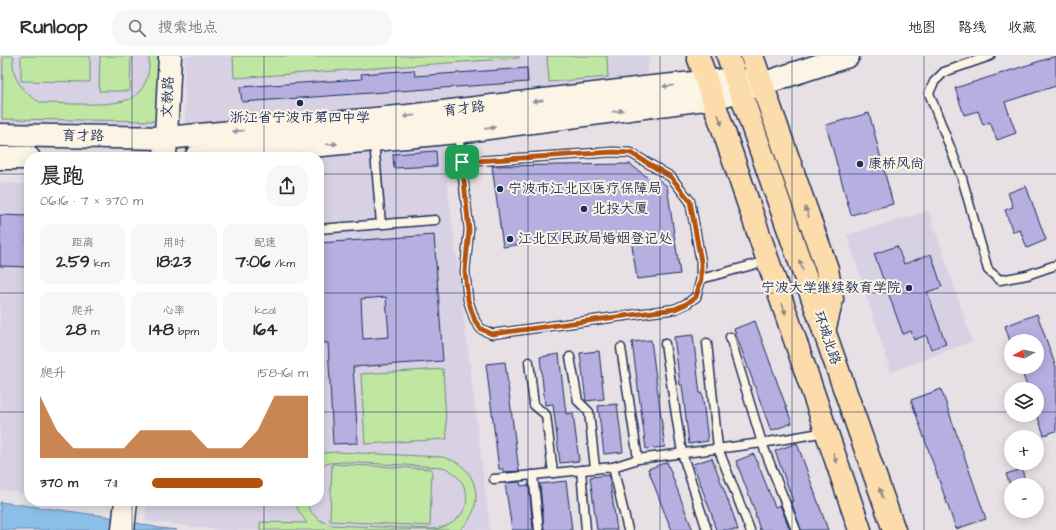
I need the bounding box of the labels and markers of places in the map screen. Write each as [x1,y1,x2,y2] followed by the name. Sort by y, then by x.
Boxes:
[295,98,305,108] marker: 浙江省宁波市第四中学
[230,108,370,128] place label: 浙江省宁波市第四中学
[445,145,479,179] pin
[868,154,924,174] place label: 康桥风尚
[855,159,865,169] marker: 康桥风尚
[508,179,662,199] place label: 宁波市江北区医疗保障局
[495,184,505,194] marker: 宁波市江北区医疗保障局
[592,199,648,219] place label: 北投大厦
[579,204,589,214] marker: 北投大厦
[518,229,672,249] place label: 江北区民政局婚姻登记处
[505,234,515,244] marker: 江北区民政局婚姻登记处
[761,278,901,298] place label: 宁波大学继续教育学院
[904,283,914,293] marker: 宁波大学继续教育学院

